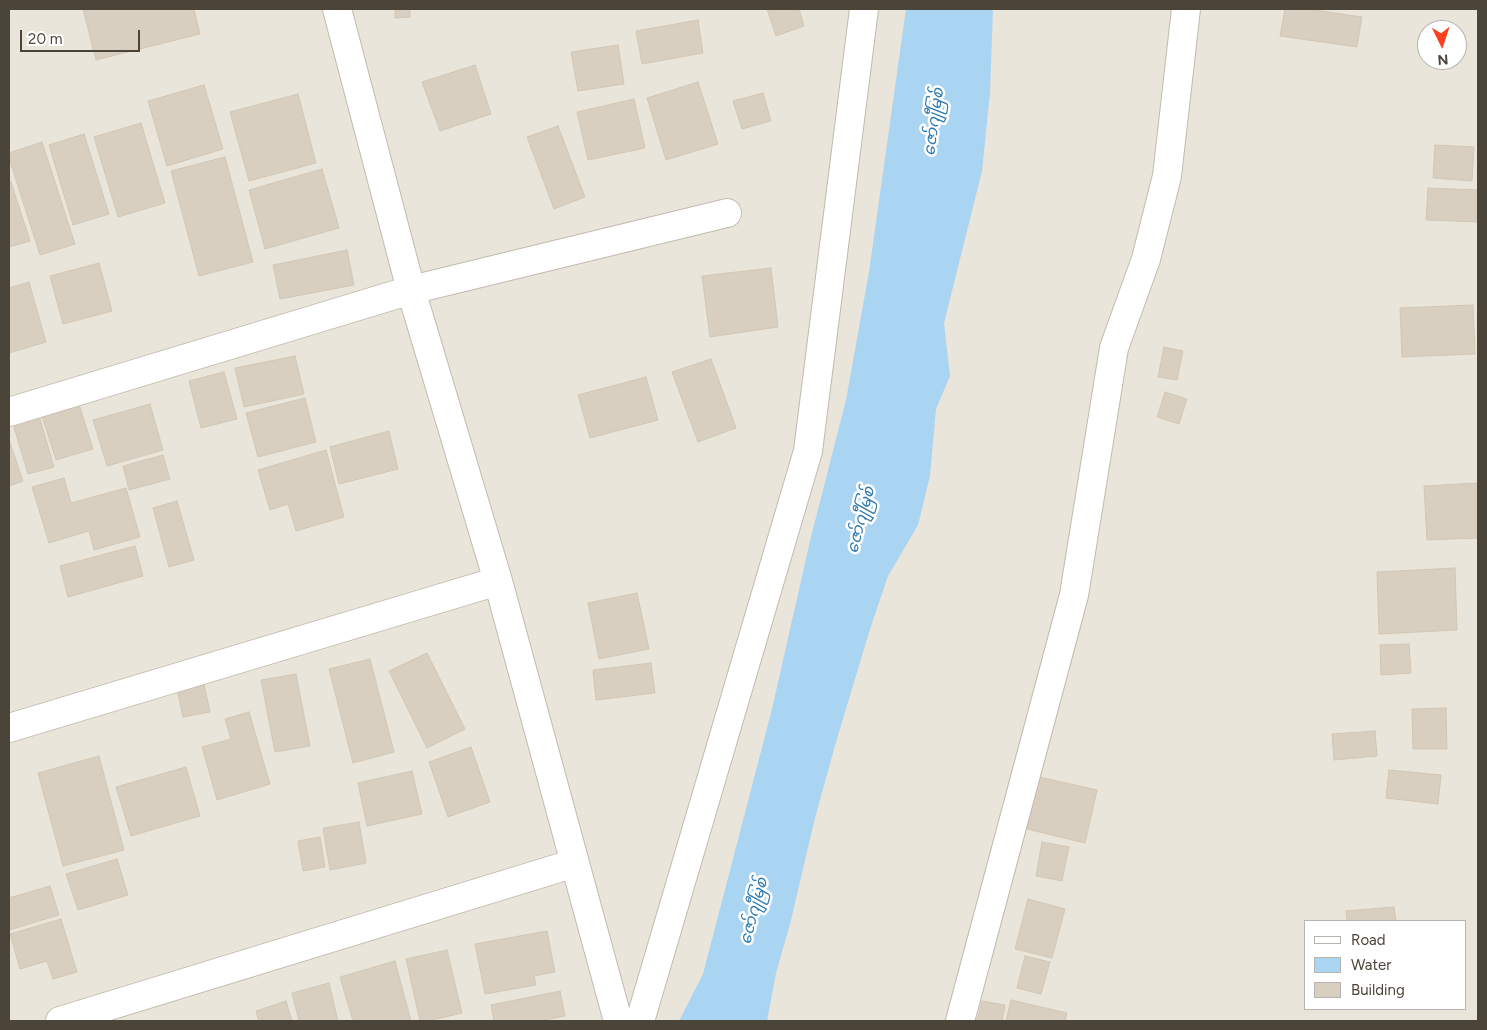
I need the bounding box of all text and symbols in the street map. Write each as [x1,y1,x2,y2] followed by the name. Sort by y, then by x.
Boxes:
[22,20,142,52] scale bar
[1417,20,1467,70] north arrow
[28,30,62,48] text: 20 m
[1437,51,1449,68] text: N
[920,87,948,157] water label: ဇော်ဂျီမြစ်
[843,485,879,555] water label: ဇော်ဂျီမြစ်
[736,876,772,946] water label: ဇော်ဂျီမြစ်
[1304,920,1467,1010] legend
[1351,931,1386,949] text: Road
[1351,956,1391,974] text: Water
[1351,981,1405,999] text: Building

